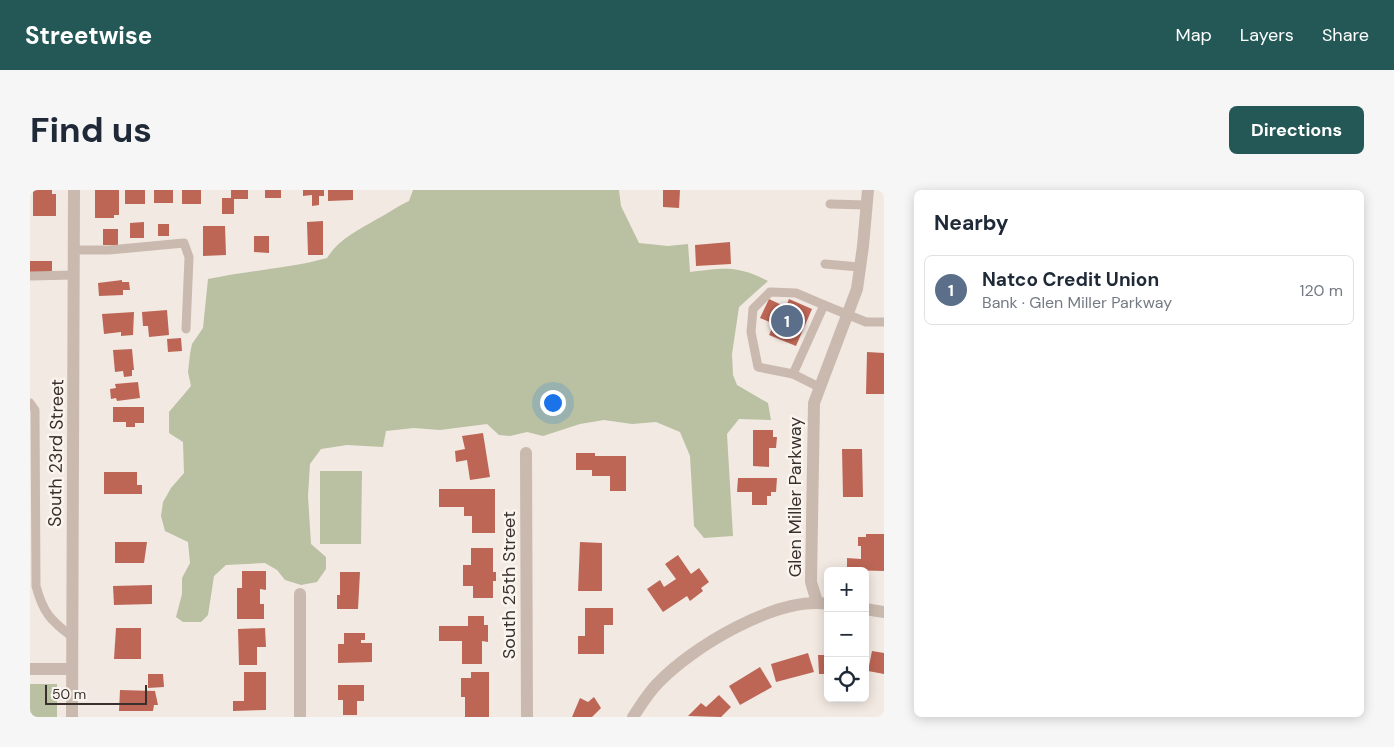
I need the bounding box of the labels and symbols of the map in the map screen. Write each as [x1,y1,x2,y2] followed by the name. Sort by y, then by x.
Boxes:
[771,302,803,340] pin: 1
[43,379,69,527] street label: South 23rd Street
[540,390,566,416] your location
[783,417,807,577] street label: Glen Miller Parkway
[497,511,521,659] street label: South 25th Street
[45,682,148,705] scale bar

